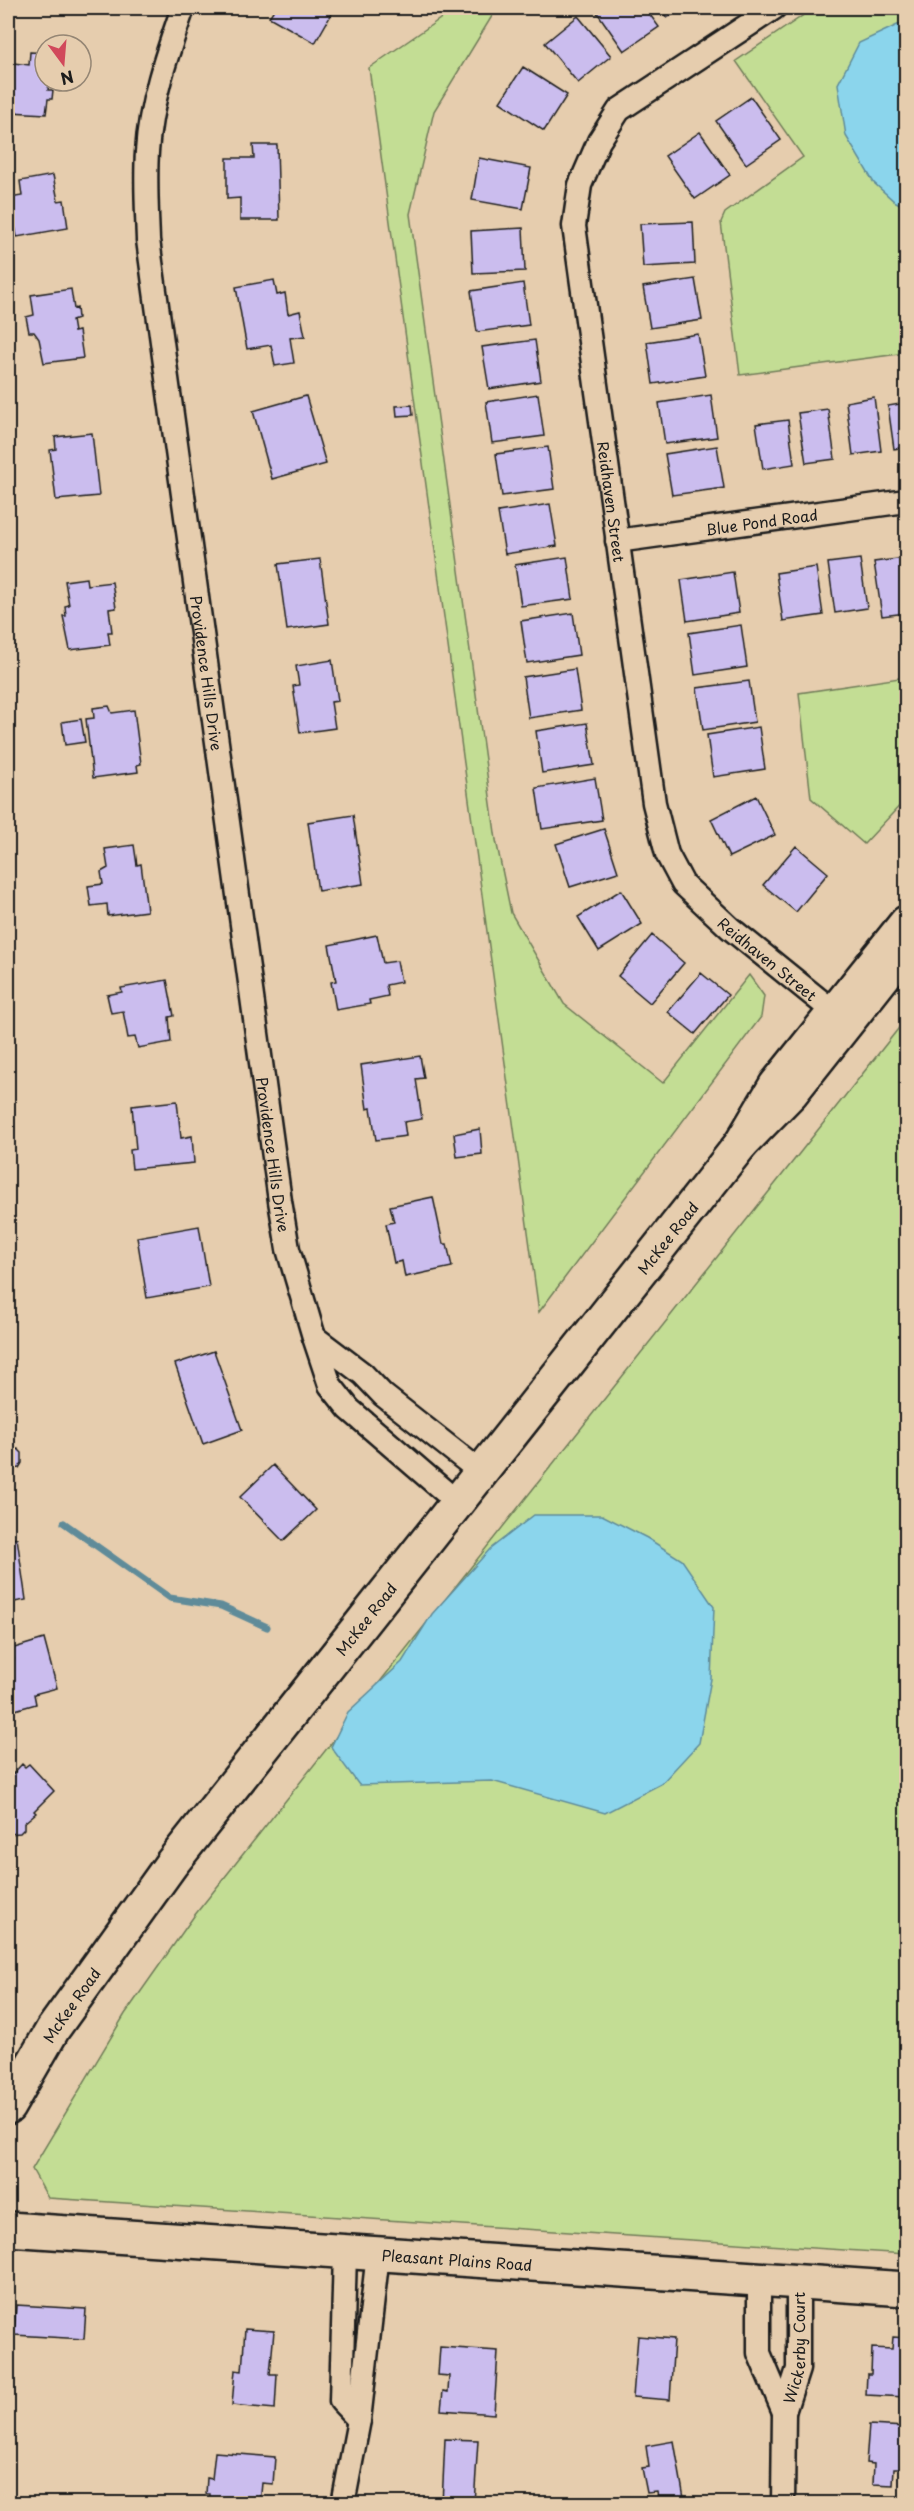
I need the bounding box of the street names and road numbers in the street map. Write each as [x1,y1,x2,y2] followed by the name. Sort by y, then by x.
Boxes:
[592,440,632,563] street label: Reidhaven Street
[704,502,819,540] street label: Blue Pond Road
[185,594,230,752] street label: Providence Hills Drive
[713,911,822,1006] street label: Reidhaven Street
[252,1075,296,1234] street label: Providence Hills Drive
[631,1196,703,1279] street label: McKee Road
[329,1577,402,1660] street label: McKee Road
[36,1962,105,2047] street label: McKee Road
[381,2242,533,2276] street label: Pleasant Plains Road
[776,2292,810,2406] street label: Wickerby Court

